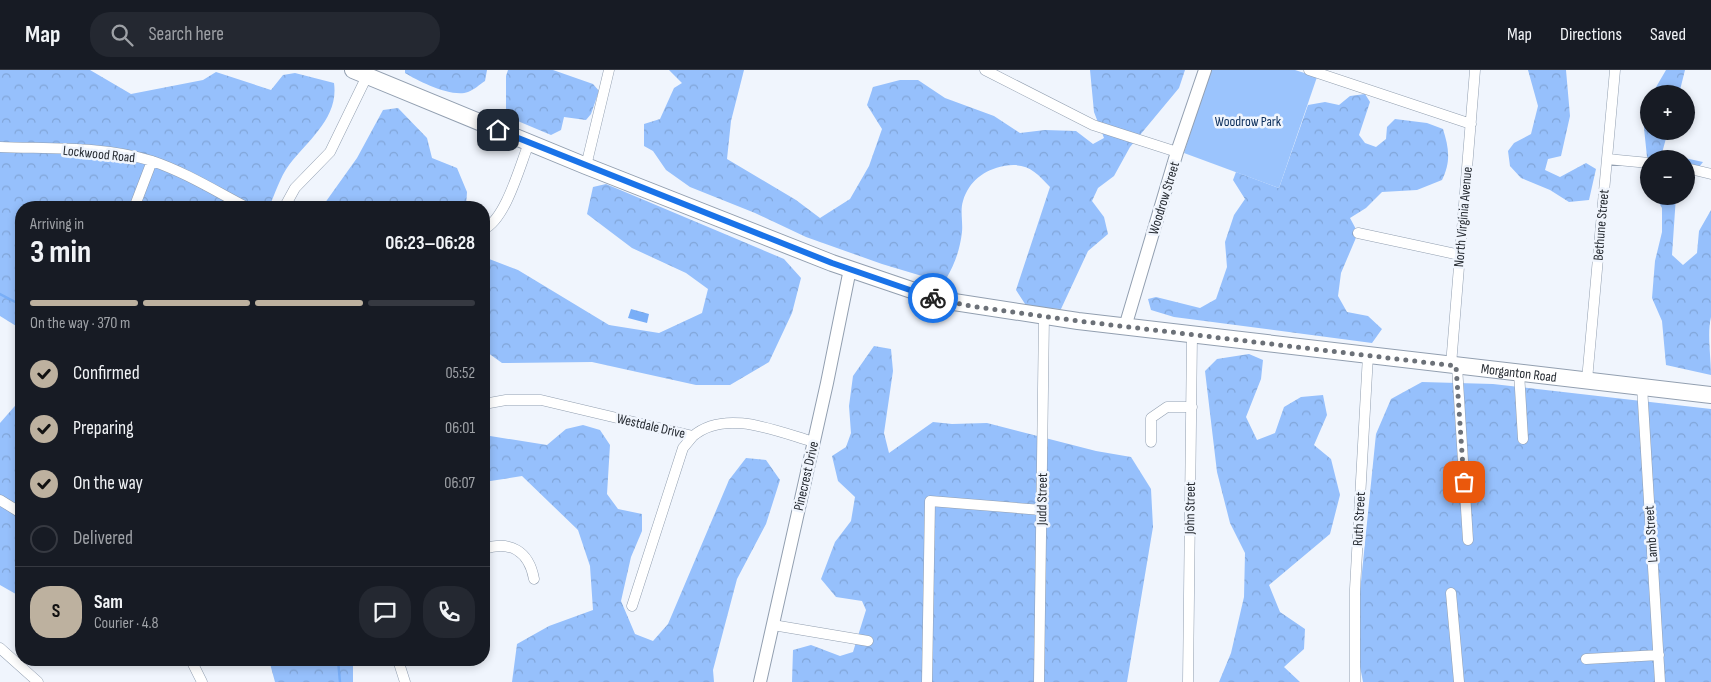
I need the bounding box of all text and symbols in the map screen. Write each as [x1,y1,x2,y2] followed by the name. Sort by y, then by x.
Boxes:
[90,12,440,57] search box
[25,20,60,49] text: Map
[108,21,136,49] icon: search
[148,23,224,46] text: Search here
[1507,24,1532,45] text: Map
[1560,24,1622,45] text: Directions
[1650,24,1686,45] text: Saved
[1640,85,1695,205] map controls
[1640,85,1695,140] button: +
[477,109,519,151] pin
[1215,113,1282,130] park label: Woodrow Park
[484,116,512,144] icon: home
[62,142,136,166] street label: Lockwood Road
[1640,150,1695,205] button: −
[1145,159,1183,237] street label: Woodrow Street
[1450,166,1476,268] street label: North Virginia Avenue
[1589,189,1613,261] street label: Bethune Street
[30,215,84,234] text: Arriving in
[385,232,475,255] text: 06:23–06:28
[30,233,91,272] text: 3 min
[908,273,958,323] courier
[919,284,947,312] icon: bike
[30,314,130,333] text: On the way · 370 m
[30,360,58,388] icon: check
[1480,360,1558,385] street label: Morganton Road
[73,362,140,385] text: Confirmed
[445,364,475,383] text: 05:52
[615,410,687,442] street label: Westdale Drive
[30,415,58,443] icon: check
[73,417,134,440] text: Preparing
[445,419,475,438] text: 06:01
[790,439,822,513] street label: Pinecrest Drive
[1443,461,1485,503] pin
[1450,468,1478,496] icon: bag
[30,470,58,498] icon: check
[73,472,143,495] text: On the way
[1033,473,1051,526] street label: Judd Street
[444,474,475,493] text: 06:07
[1181,482,1199,535] street label: John Street
[1349,491,1369,547] street label: Ruth Street
[1641,505,1661,563] street label: Lamb Street
[73,527,133,550] text: Delivered
[359,586,411,638] button: chat
[423,586,475,638] button: phone
[94,591,123,614] text: Sam
[52,600,60,623] text: S
[94,614,158,633] text: Courier · 4.8

